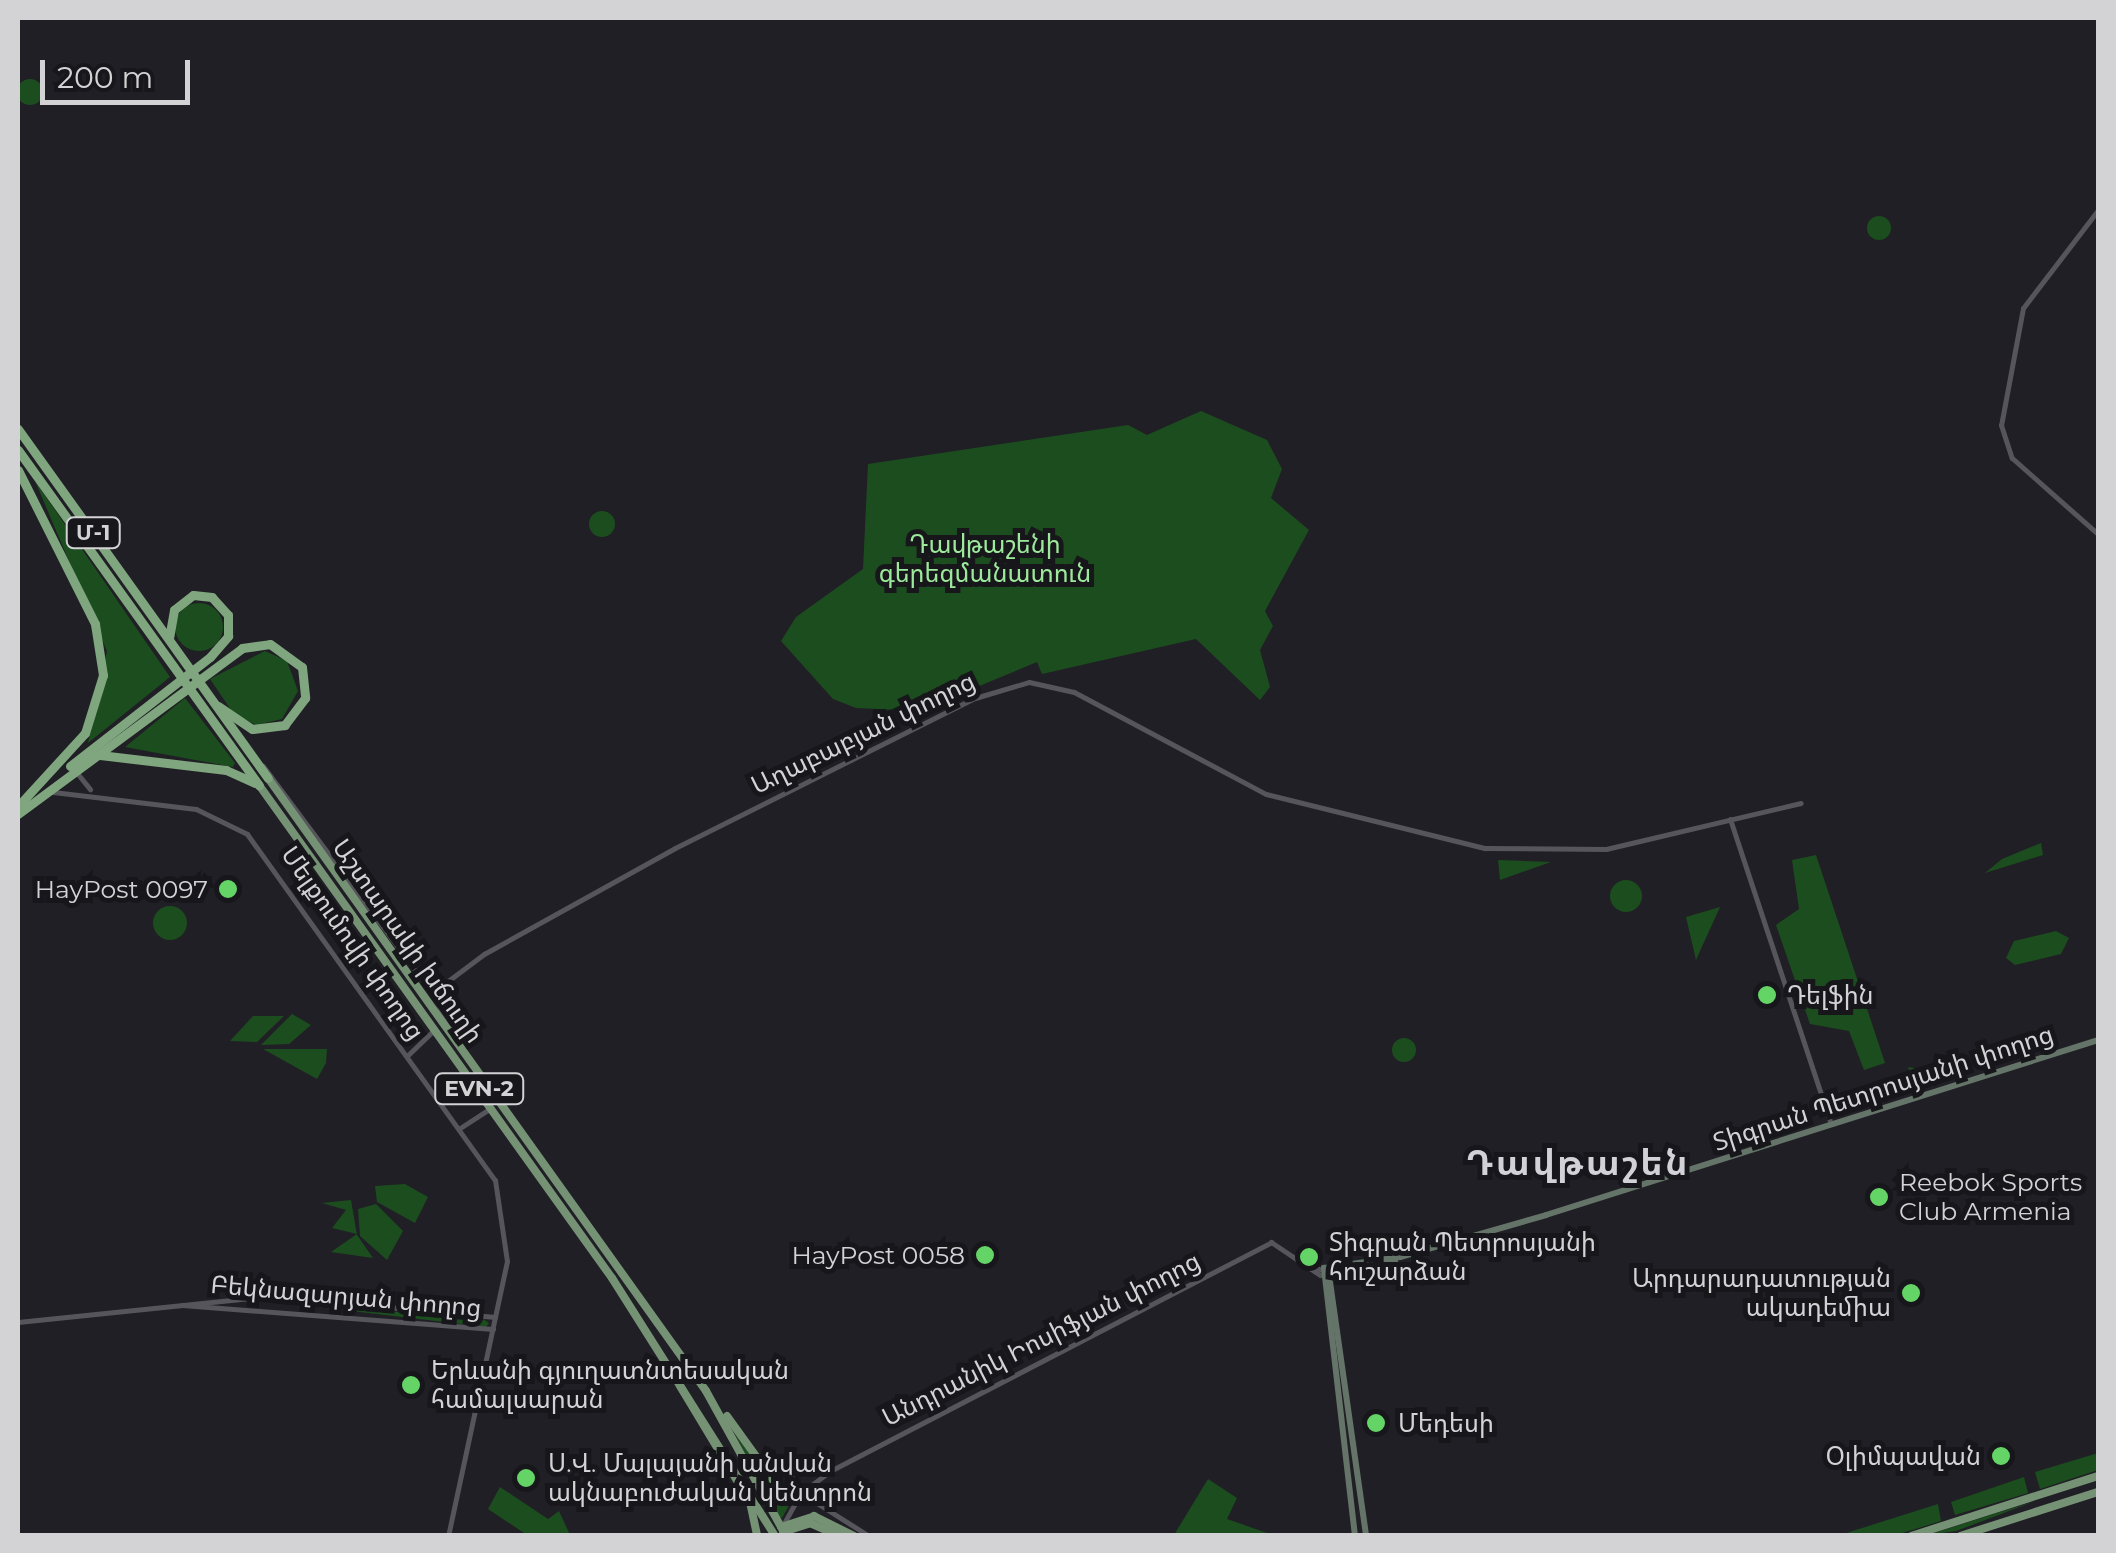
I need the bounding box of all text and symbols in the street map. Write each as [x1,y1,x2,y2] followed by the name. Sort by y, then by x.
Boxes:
[45,40,195,102] scale bar
[57,59,153,96] text: 200 m
[66,516,120,550] road number: Մ-1
[879,530,1091,589] park label: Դավթաշենի գերեզմանատուն
[746,666,980,800] street label: Աղաբաբյան փողոց
[326,833,490,1049] street label: Աշտարակի խճուղի
[275,840,431,1046] street label: Մելքումովի փողոց
[35,874,208,904] place label: HayPost 0097
[217,878,239,900] marker: HayPost 0097
[1787,980,1874,1010] place label: Դելֆին
[1756,984,1778,1006] marker: Դելֆին
[1709,1019,2057,1157] street label: Տիգրան Պետրոսյանի փողոց
[434,1072,524,1106] road number: EVN-2
[1466,1142,1690,1184] district label: Դավթաշեն
[1899,1168,2082,1227] place label: Reebok Sports Club Armenia
[1868,1186,1890,1208] marker: Reebok Sports Club Armenia
[1329,1228,1596,1287] place label: Տիգրան Պետրոսյանի հուշարձան
[791,1240,965,1270] place label: HayPost 0058
[974,1244,996,1266] marker: HayPost 0058
[877,1246,1205,1432] street label: Անդրանիկ Իոսիֆյան փողոց
[1298,1246,1320,1268] marker: Տիգրան Պետրոսյանի հուշարձան
[1632,1264,1891,1323] place label: Արդարադատության ակադեմիա
[209,1269,483,1323] street label: Բեկնազարյան փողոց
[1900,1282,1922,1304] marker: Արդարադատության ակադեմիա
[431,1356,789,1415] place label: Երևանի գյուղատնտեսական համալսարան
[400,1374,422,1396] marker: Երևանի գյուղատնտեսական համալսարան
[1398,1408,1494,1438] place label: Մեդեսի
[1363,1410,1389,1436] marker: Մեդեսի
[1825,1441,1981,1471] place label: Օլիմպավան
[1990,1445,2012,1467] marker: Օլիմպավան
[548,1449,872,1508] place label: Ս.Վ. Մալայանի անվան ակնաբուժական կենտրոն
[513,1465,539,1491] marker: Ս.Վ. Մալայանի անվան ակնաբուժական կենտրոն

